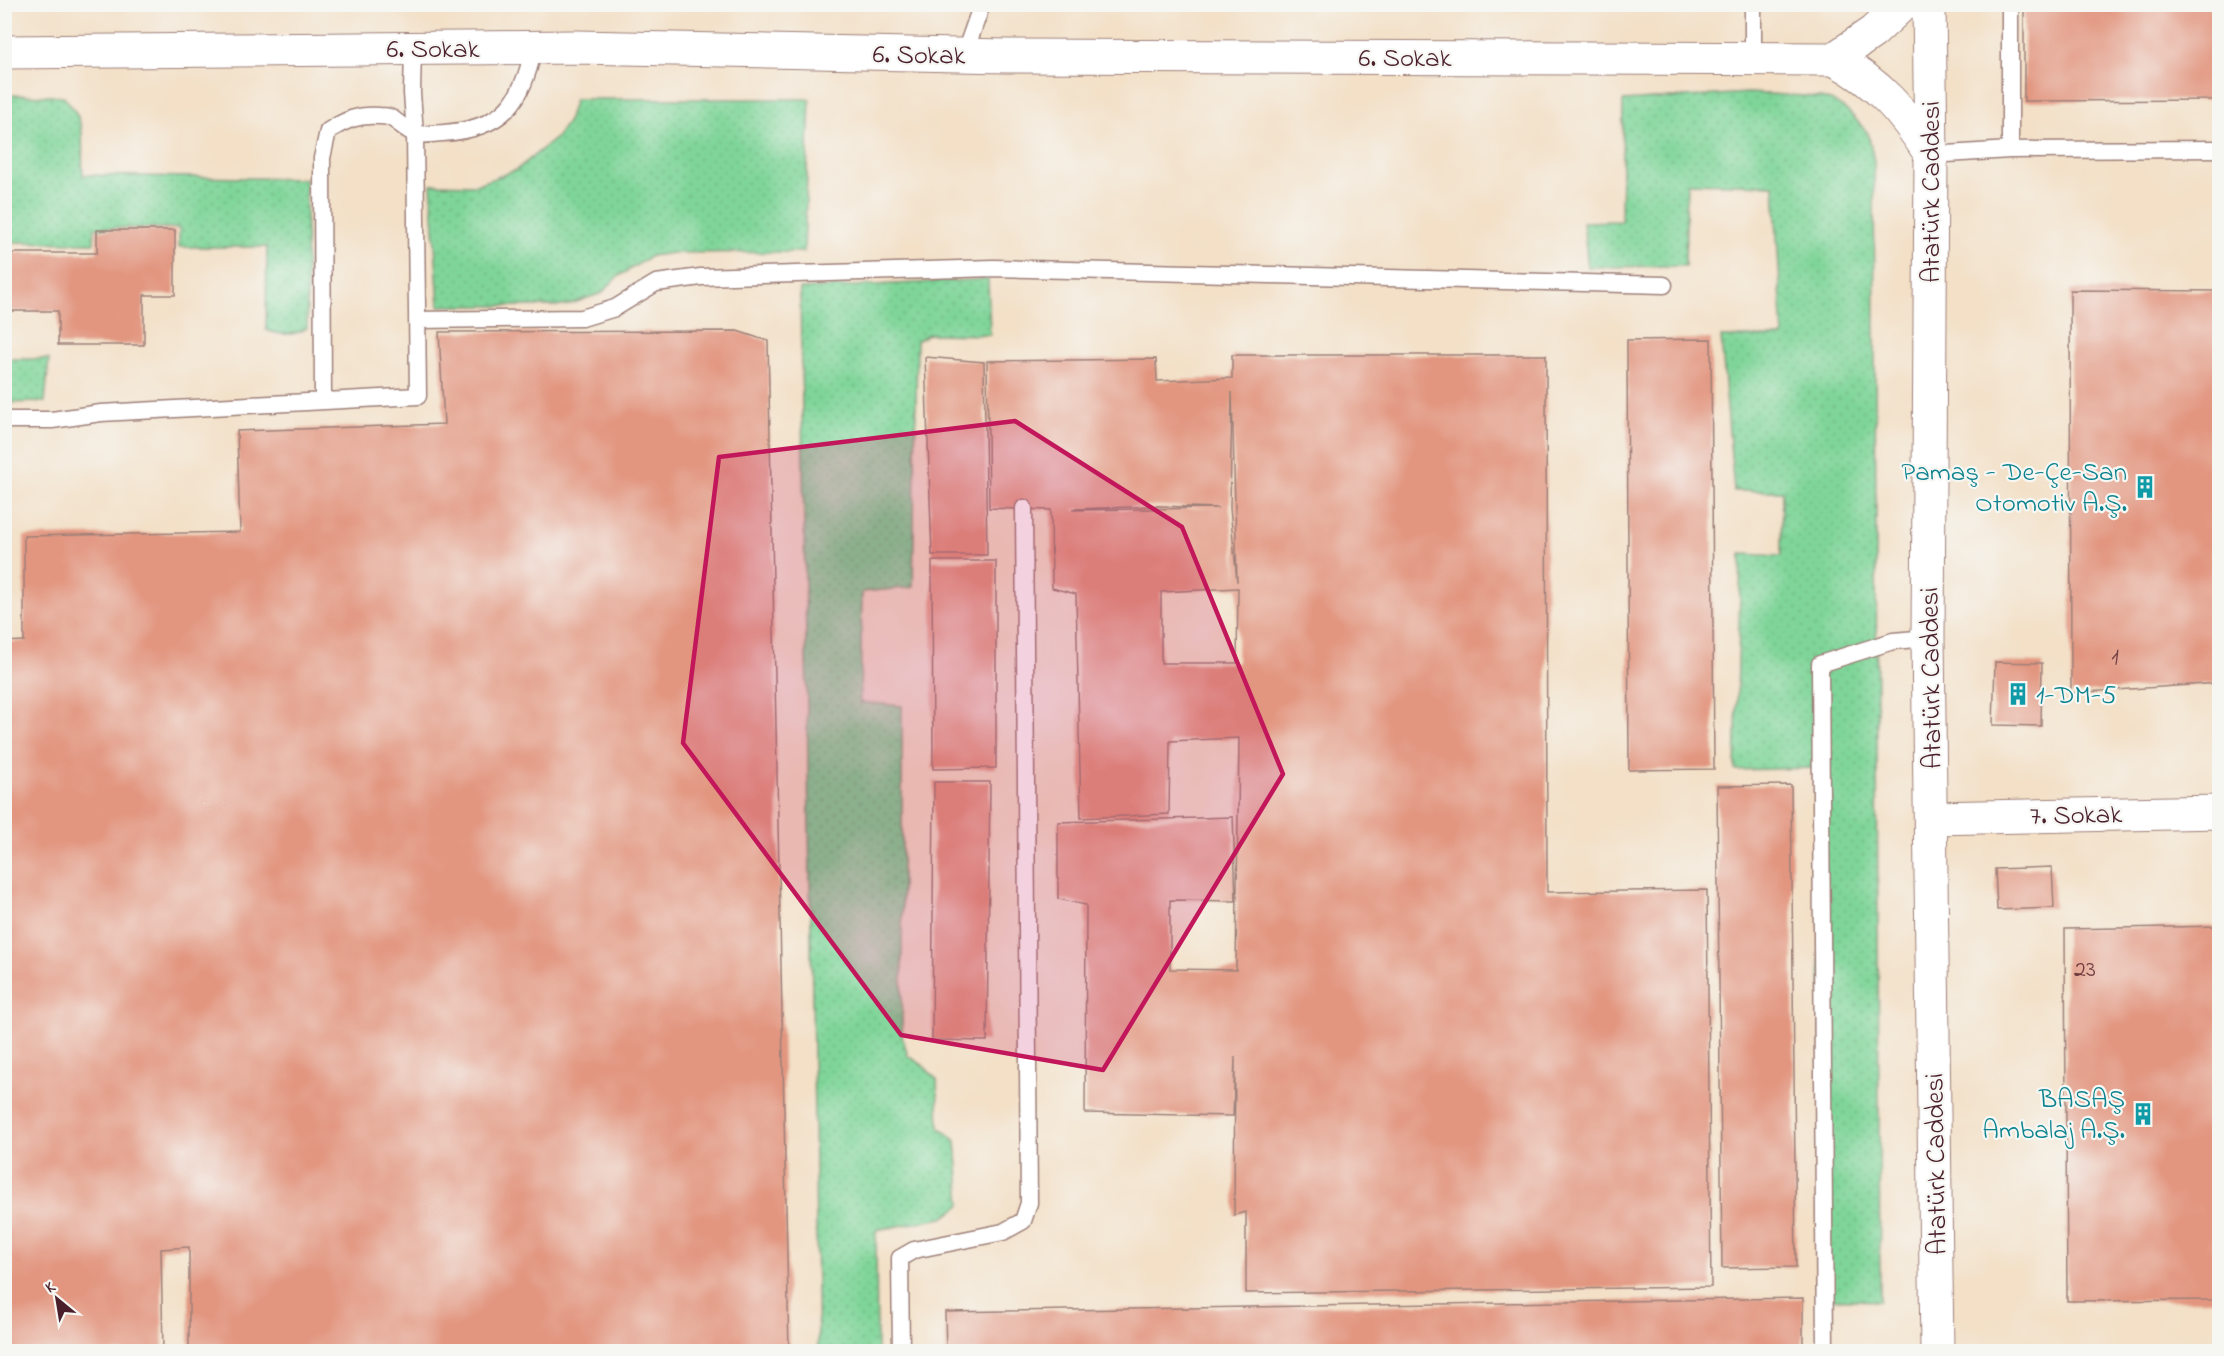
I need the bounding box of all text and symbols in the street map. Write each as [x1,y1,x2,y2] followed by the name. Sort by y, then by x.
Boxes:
[387,31,480,70] street label: 6. Sokak
[872,36,966,77] street label: 6. Sokak
[1359,40,1452,79] street label: 6. Sokak
[1913,101,1952,283] street label: Atatürk Caddesi
[1901,454,2127,524] place label: Pamaş - De-Çe-San Otomotiv A.Ş.
[2132,474,2158,500] building icon: Pamaş - De-Çe-San Otomotiv A.Ş.
[1911,587,1954,769] street label: Atatürk Caddesi
[2111,641,2119,676] house number: 1
[2036,677,2117,716] place label: 1-DM-5
[2005,681,2031,707] building icon: 1-DM-5
[2030,796,2123,837] street label: 7. Sokak
[2074,953,2096,988] house number: 23
[1916,1073,1959,1255] street label: Atatürk Caddesi
[1982,1081,2125,1151] place label: BASAŞ Ambalaj A.Ş.
[2130,1101,2156,1127] building icon: BASAŞ Ambalaj A.Ş.
[27,1269,87,1329] north arrow
[41,1275,61,1300] text: K

